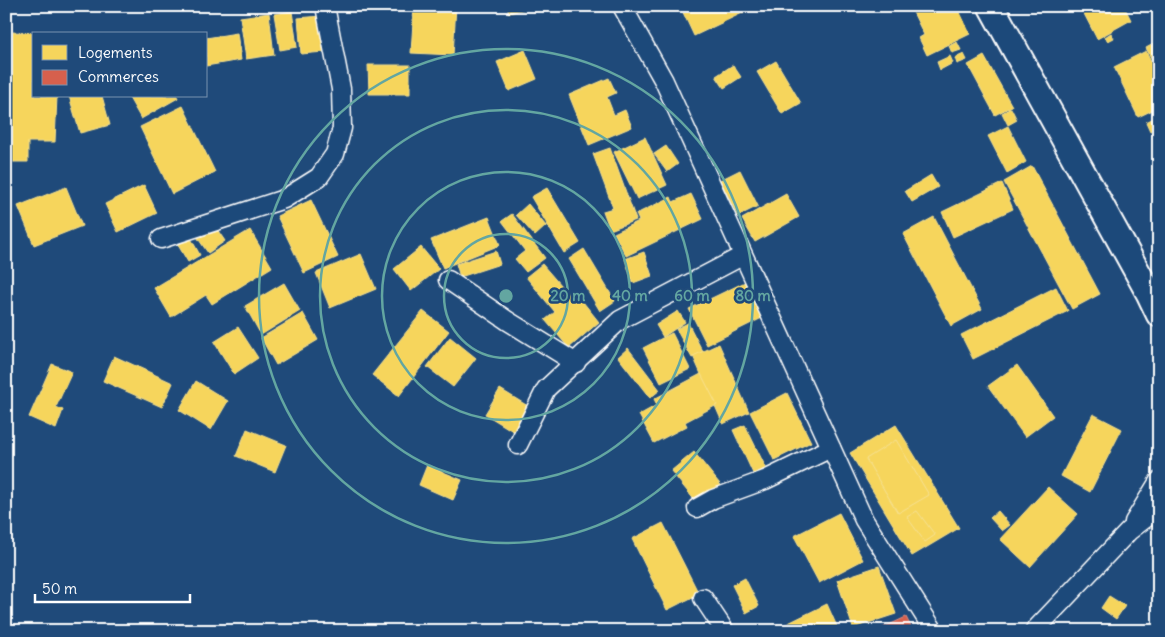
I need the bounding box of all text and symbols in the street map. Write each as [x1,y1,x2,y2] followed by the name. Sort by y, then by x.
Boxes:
[32,32,208,98] legend
[78,43,153,62] text: Logements
[78,67,159,86] text: Commerces
[551,286,585,305] text: 20 m
[612,286,648,305] text: 40 m
[674,286,710,305] text: 60 m
[735,286,771,305] text: 80 m
[497,287,515,305] centre of rings
[35,572,190,604] scale bar
[42,579,77,598] text: 50 m

